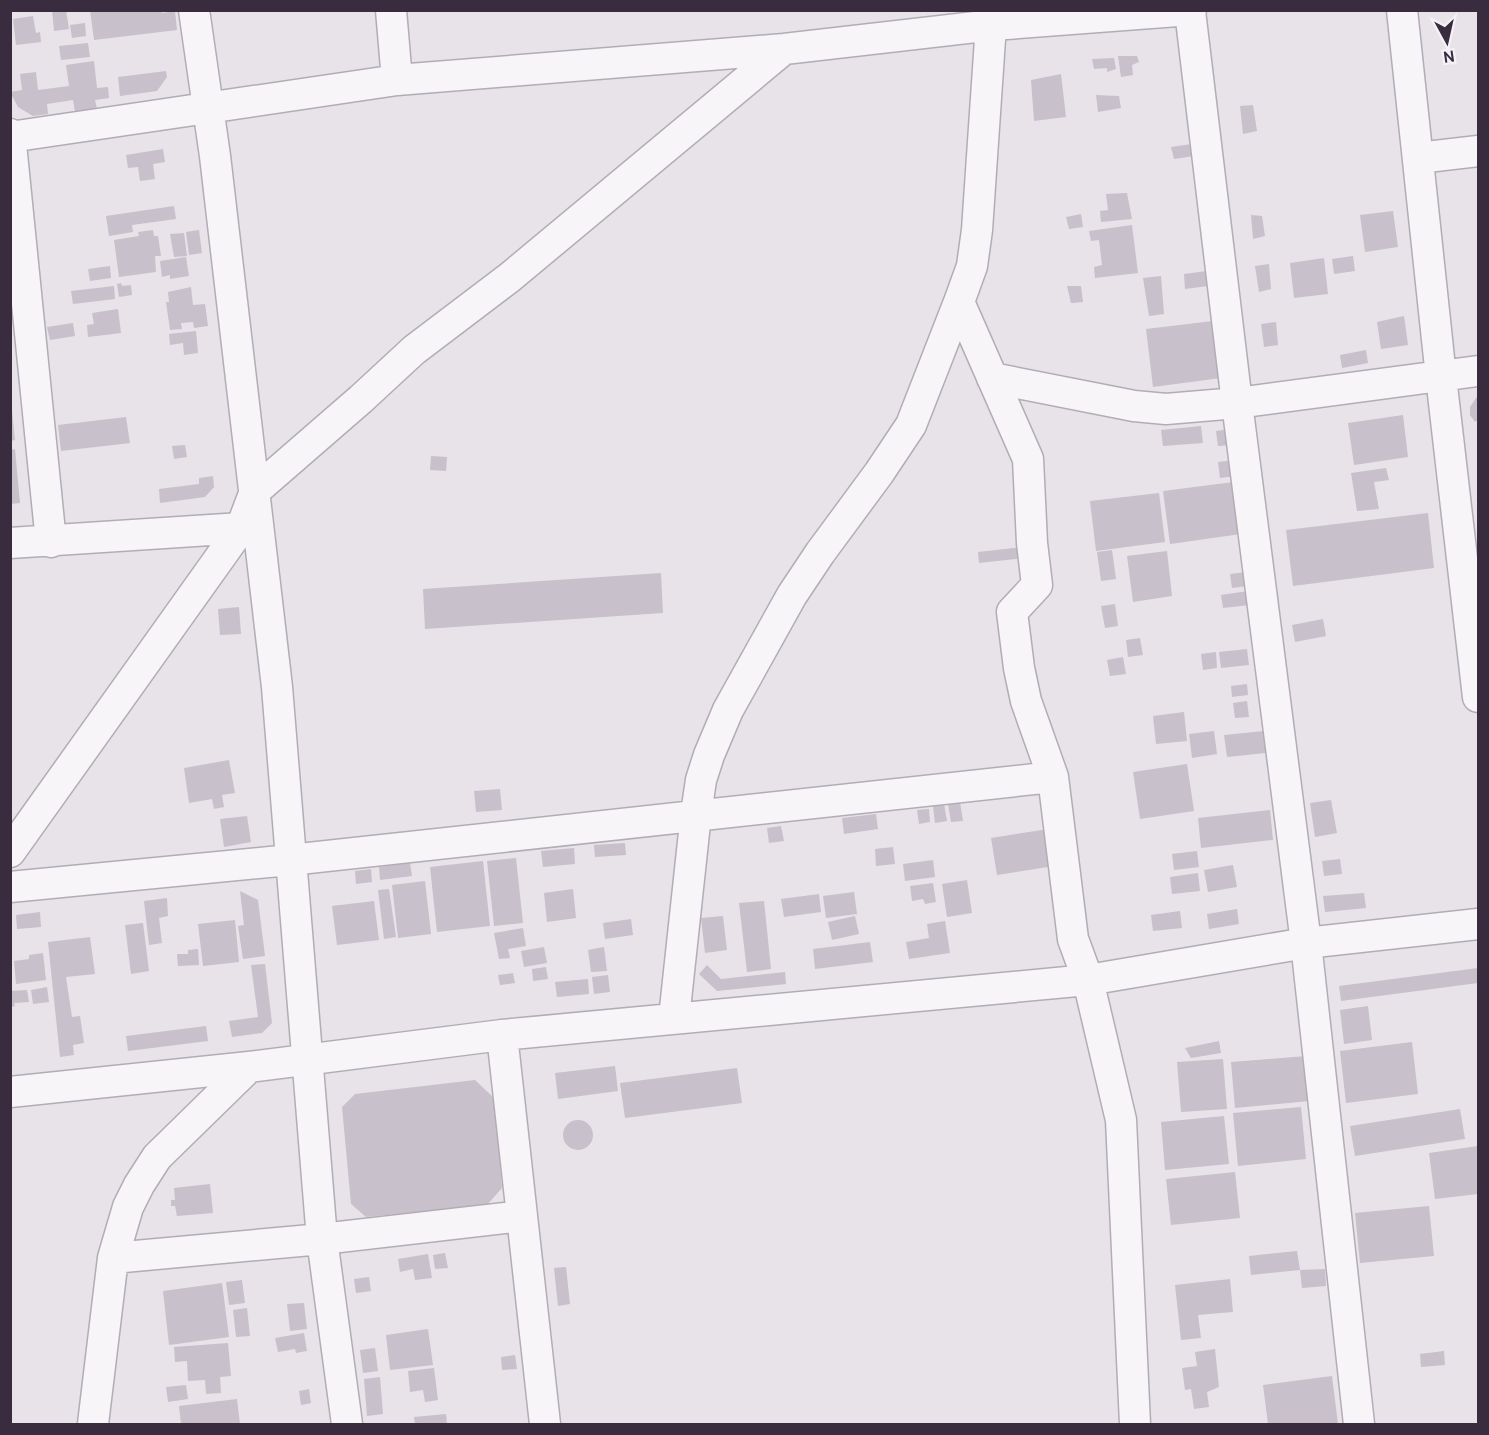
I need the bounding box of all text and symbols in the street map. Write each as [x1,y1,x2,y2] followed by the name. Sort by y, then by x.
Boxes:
[1417,12,1477,72] north arrow
[1442,46,1456,67] text: N

